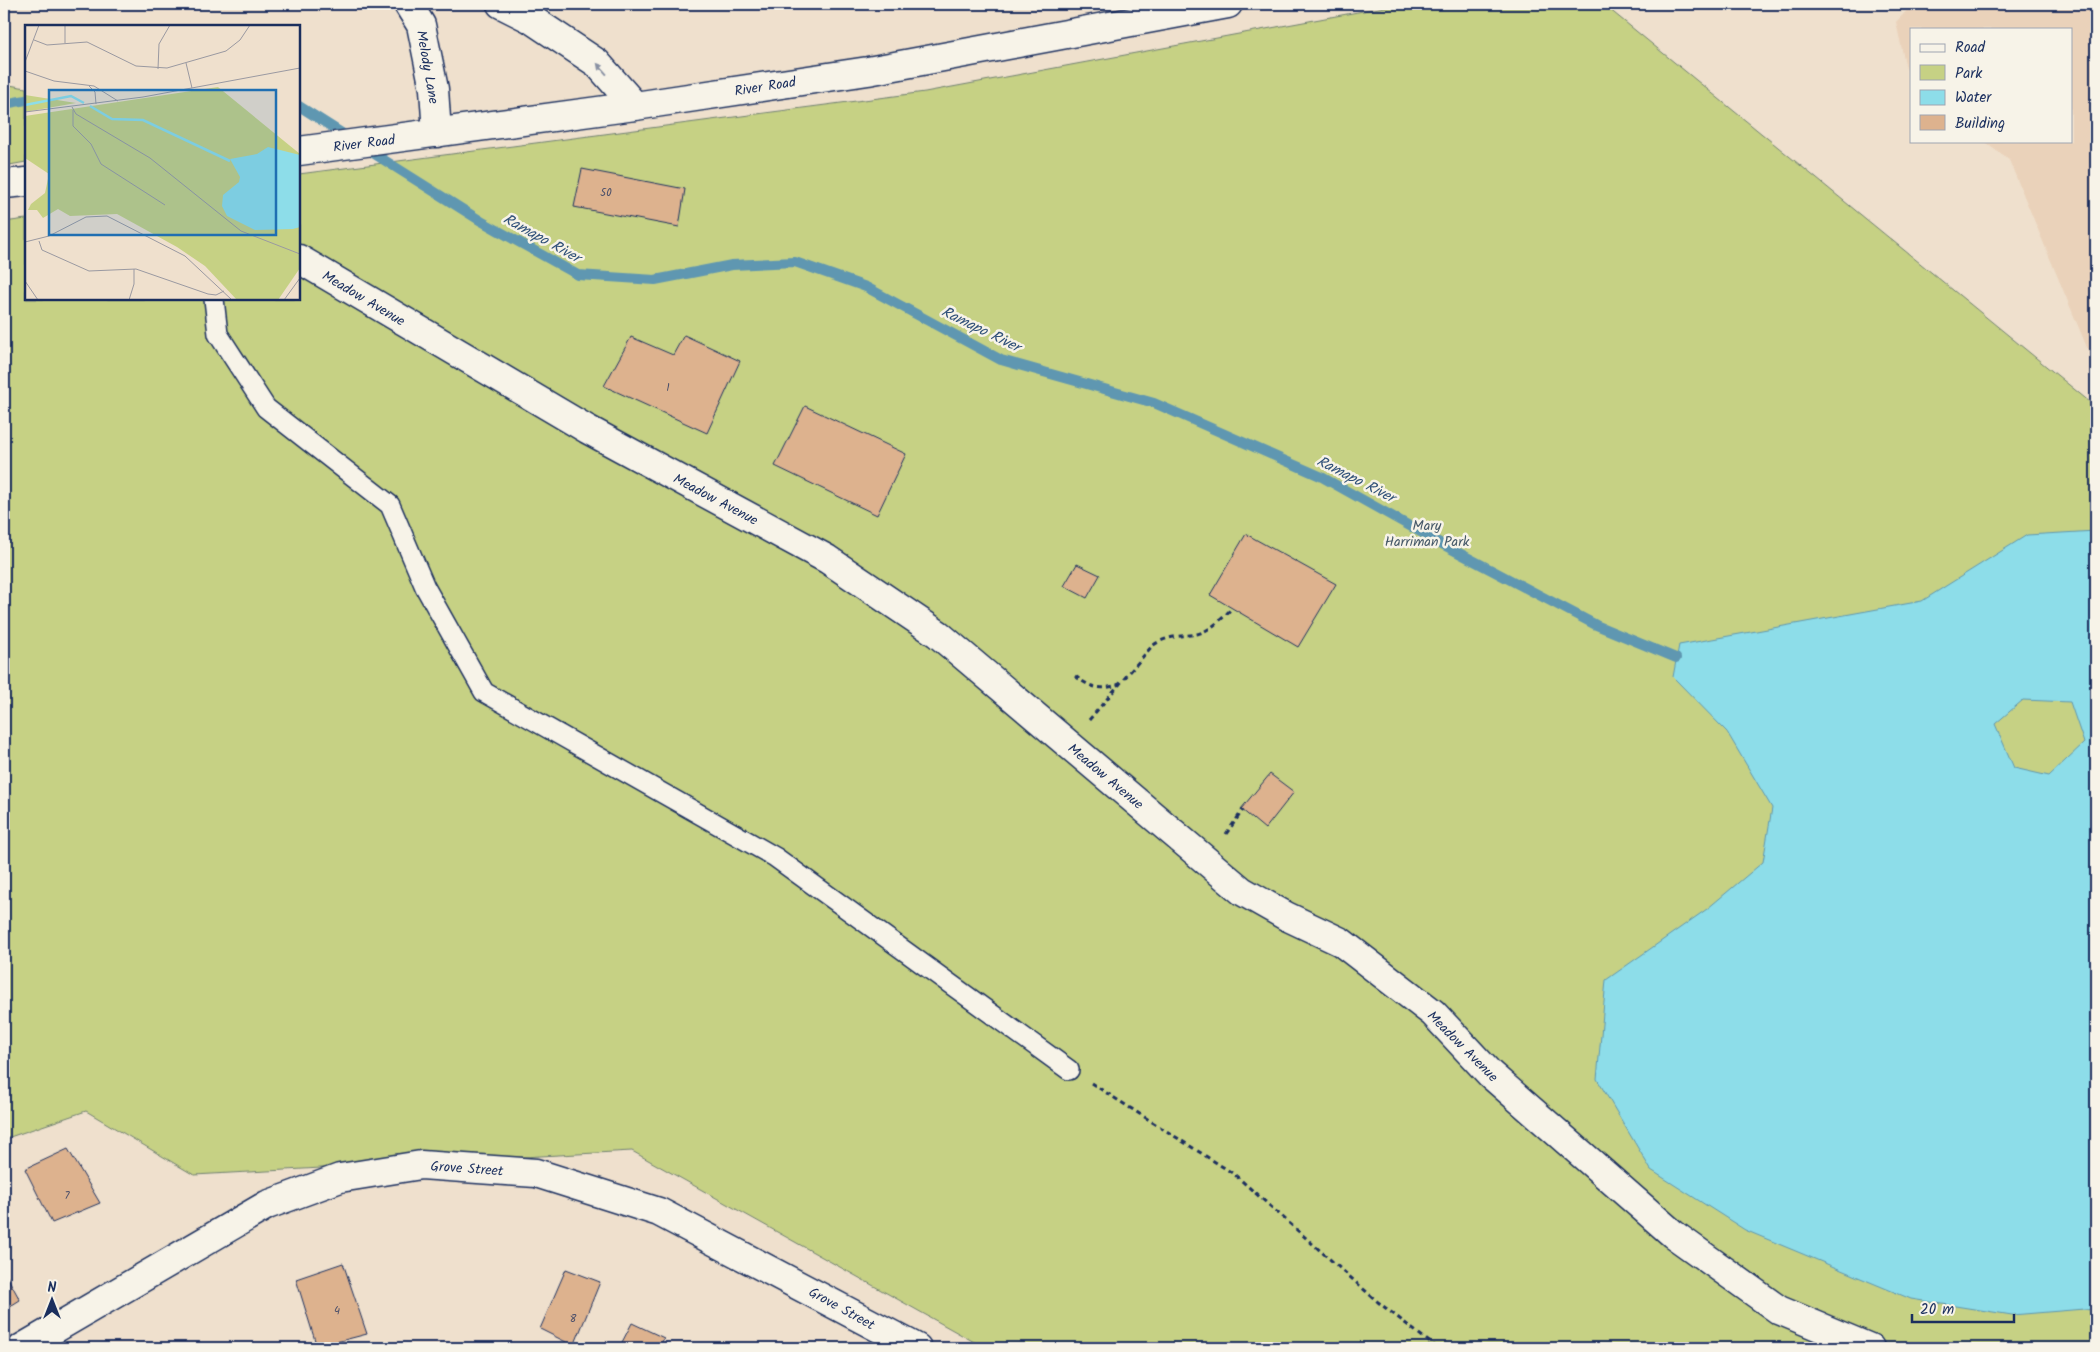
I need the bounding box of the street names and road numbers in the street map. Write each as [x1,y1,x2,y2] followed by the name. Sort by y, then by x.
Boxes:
[410,29,444,106] street label: Melody Lane
[733,71,799,103] street label: River Road
[332,129,397,159] street label: River Road
[318,265,410,333] street label: Meadow Avenue
[669,468,763,532] street label: Meadow Avenue
[1062,738,1149,816] street label: Meadow Avenue
[1421,1006,1504,1088] street label: Meadow Avenue
[430,1155,505,1183] street label: Grove Street
[804,1282,879,1336] street label: Grove Street

